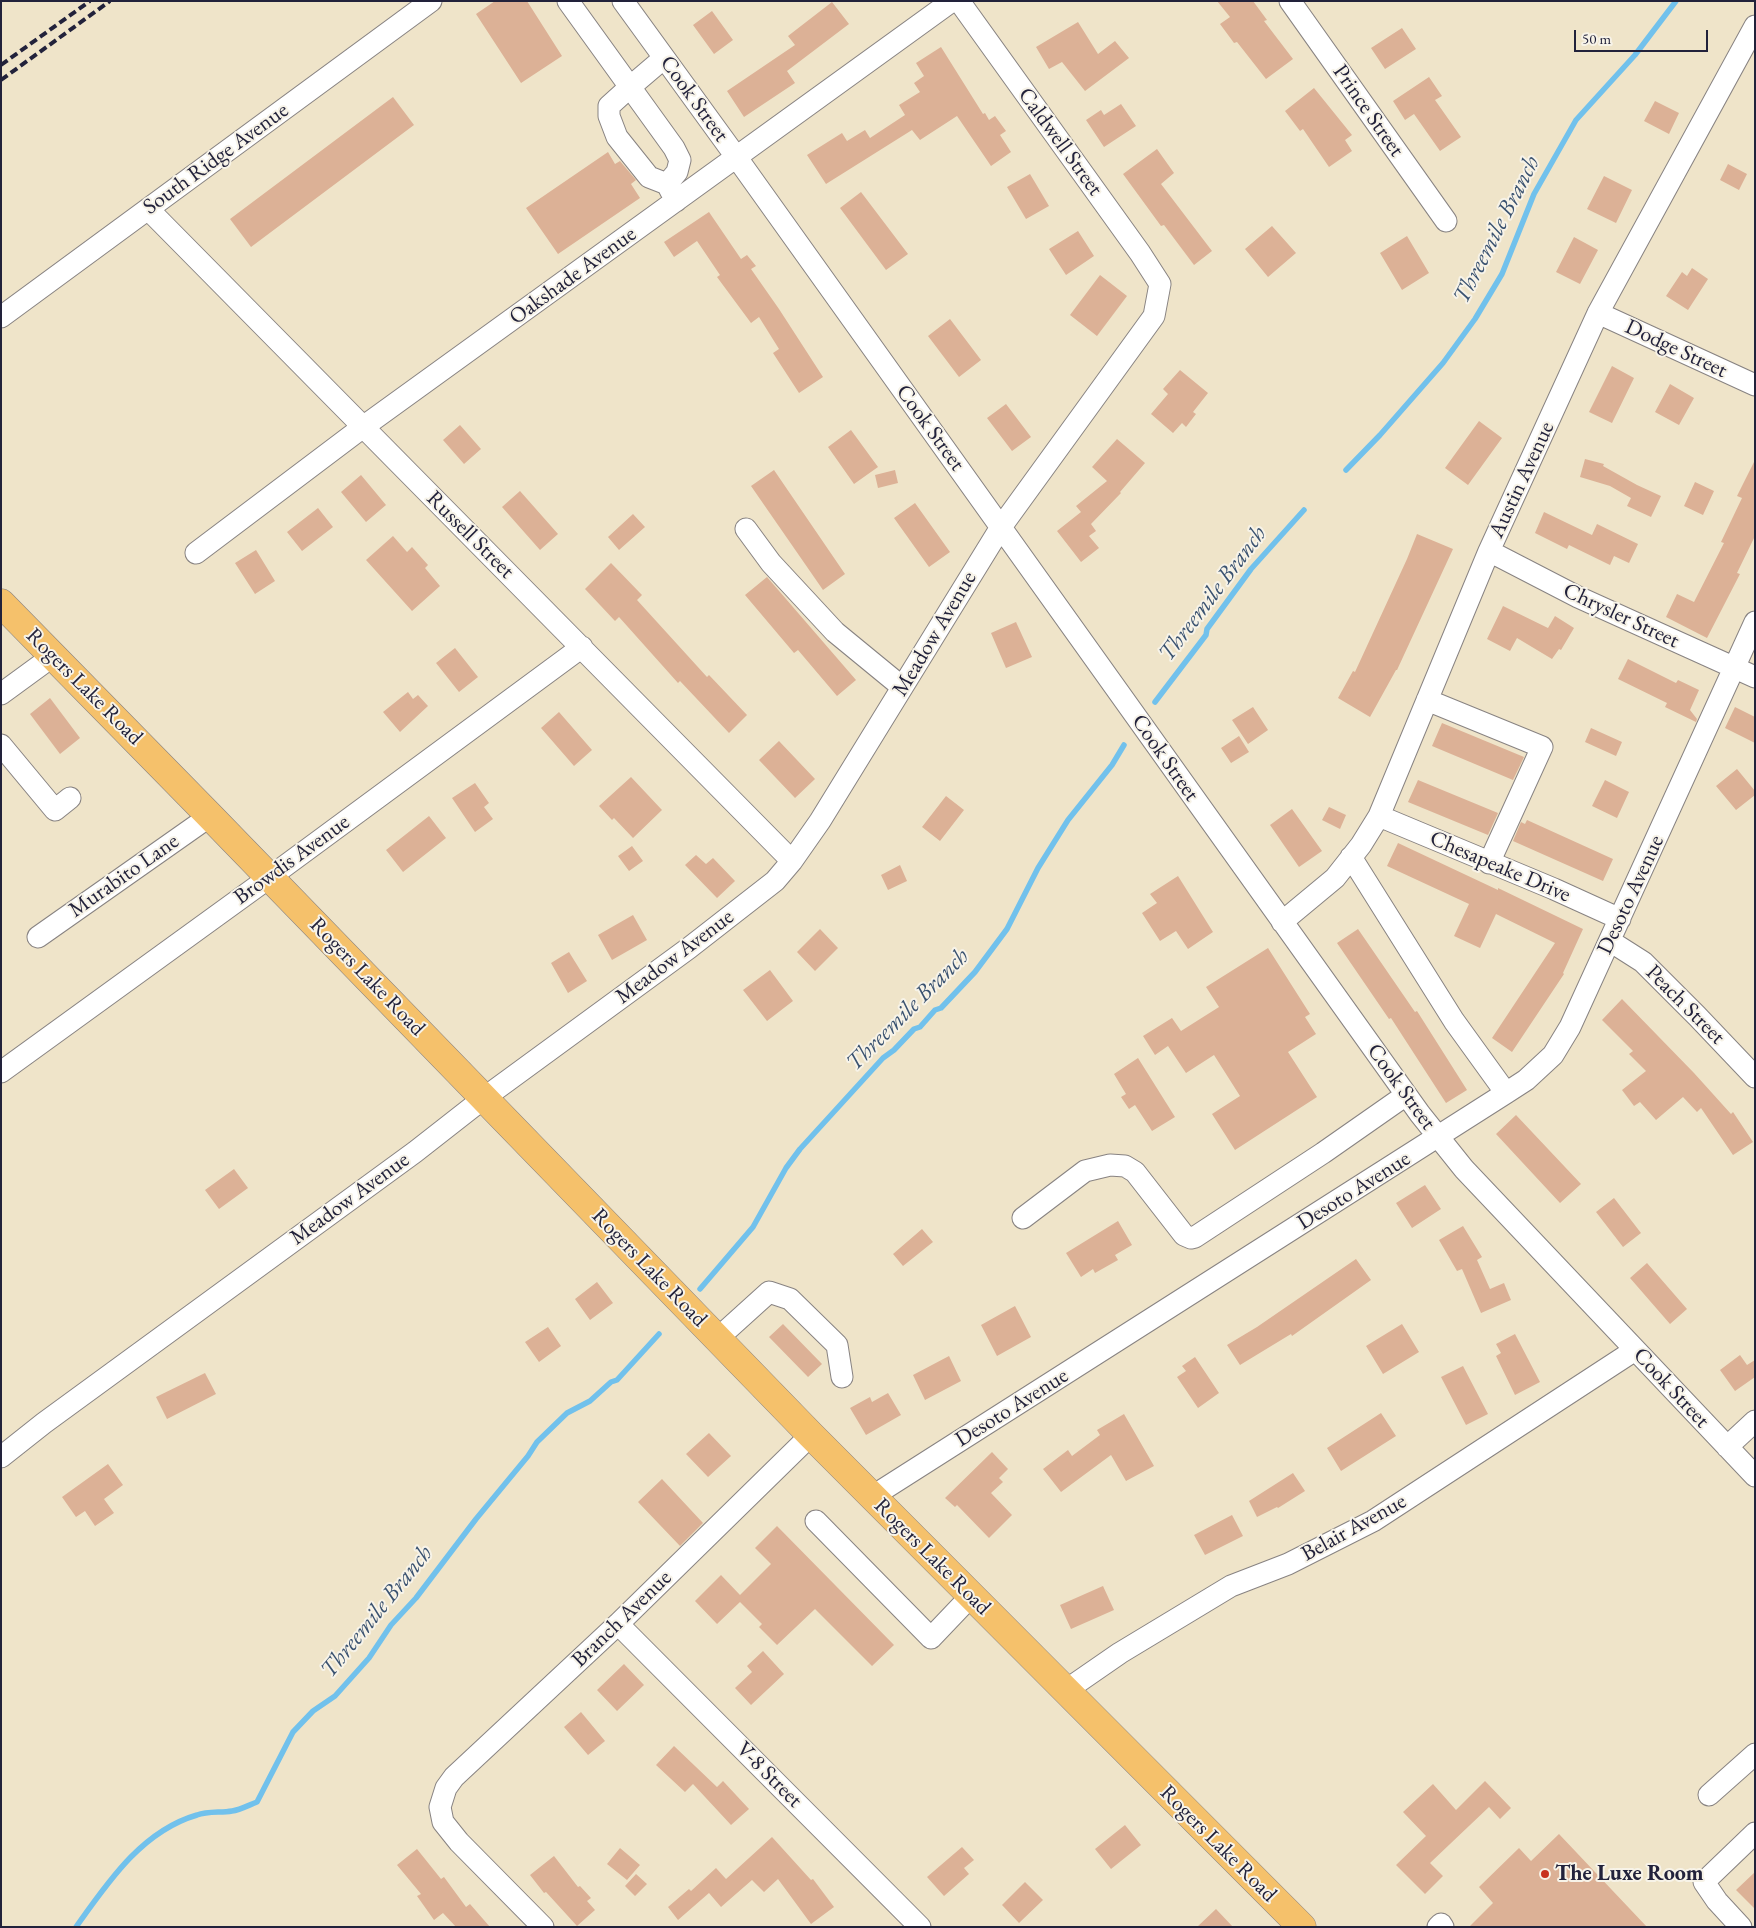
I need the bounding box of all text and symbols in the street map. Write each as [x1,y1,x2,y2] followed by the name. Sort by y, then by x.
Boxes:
[1576,20,1710,52] scale bar
[1582,29,1611,48] text: 50 m
[654,51,734,147] street label: Cook Street
[1327,60,1409,162] street label: Prince Street
[1012,83,1108,201] street label: Caldwell Street
[138,97,294,221] street label: South Ridge Avenue
[1447,151,1547,309] water label: Threemile Branch
[504,221,642,331] street label: Oakshade Avenue
[1621,314,1731,384] street label: Dodge Street
[890,380,970,476] street label: Cook Street
[1484,418,1560,542] street label: Austin Avenue
[421,486,519,584] street label: Russell Street
[1153,521,1273,667] water label: Threemile Branch
[887,567,983,701] street label: Meadow Avenue
[1559,578,1683,654] street label: Chrysler Street
[20,623,148,751] street label: Rogers Lake Road
[1125,709,1205,807] street label: Cook Street
[229,809,355,911] street label: Browdis Avenue
[1426,825,1574,909] street label: Chesapeake Drive
[64,828,184,924] street label: Murabito Lane
[1592,831,1670,959] street label: Desoto Avenue
[611,904,739,1010] street label: Meadow Avenue
[304,912,430,1042] street label: Rogers Lake Road
[841,943,975,1077] water label: Threemile Branch
[1640,960,1730,1050] street label: Peach Street
[1361,1039,1441,1135] street label: Cook Street
[1293,1146,1415,1236] street label: Desoto Avenue
[285,1147,415,1251] street label: Meadow Avenue
[586,1203,712,1333] street label: Rogers Lake Road
[1627,1342,1715,1434] street label: Cook Street
[951,1363,1073,1453] street label: Desoto Avenue
[1297,1488,1411,1568] street label: Belair Avenue
[868,1493,996,1621] street label: Rogers Lake Road
[315,1540,439,1684] water label: Threemile Branch
[567,1565,677,1673] street label: Branch Avenue
[730,1736,808,1814] street label: V-8 Street
[1154,1780,1282,1908] street label: Rogers Lake Road
[1555,1861,1704,1887] place label: The Luxe Room
[1539,1868,1551,1880] marker: The Luxe Room

